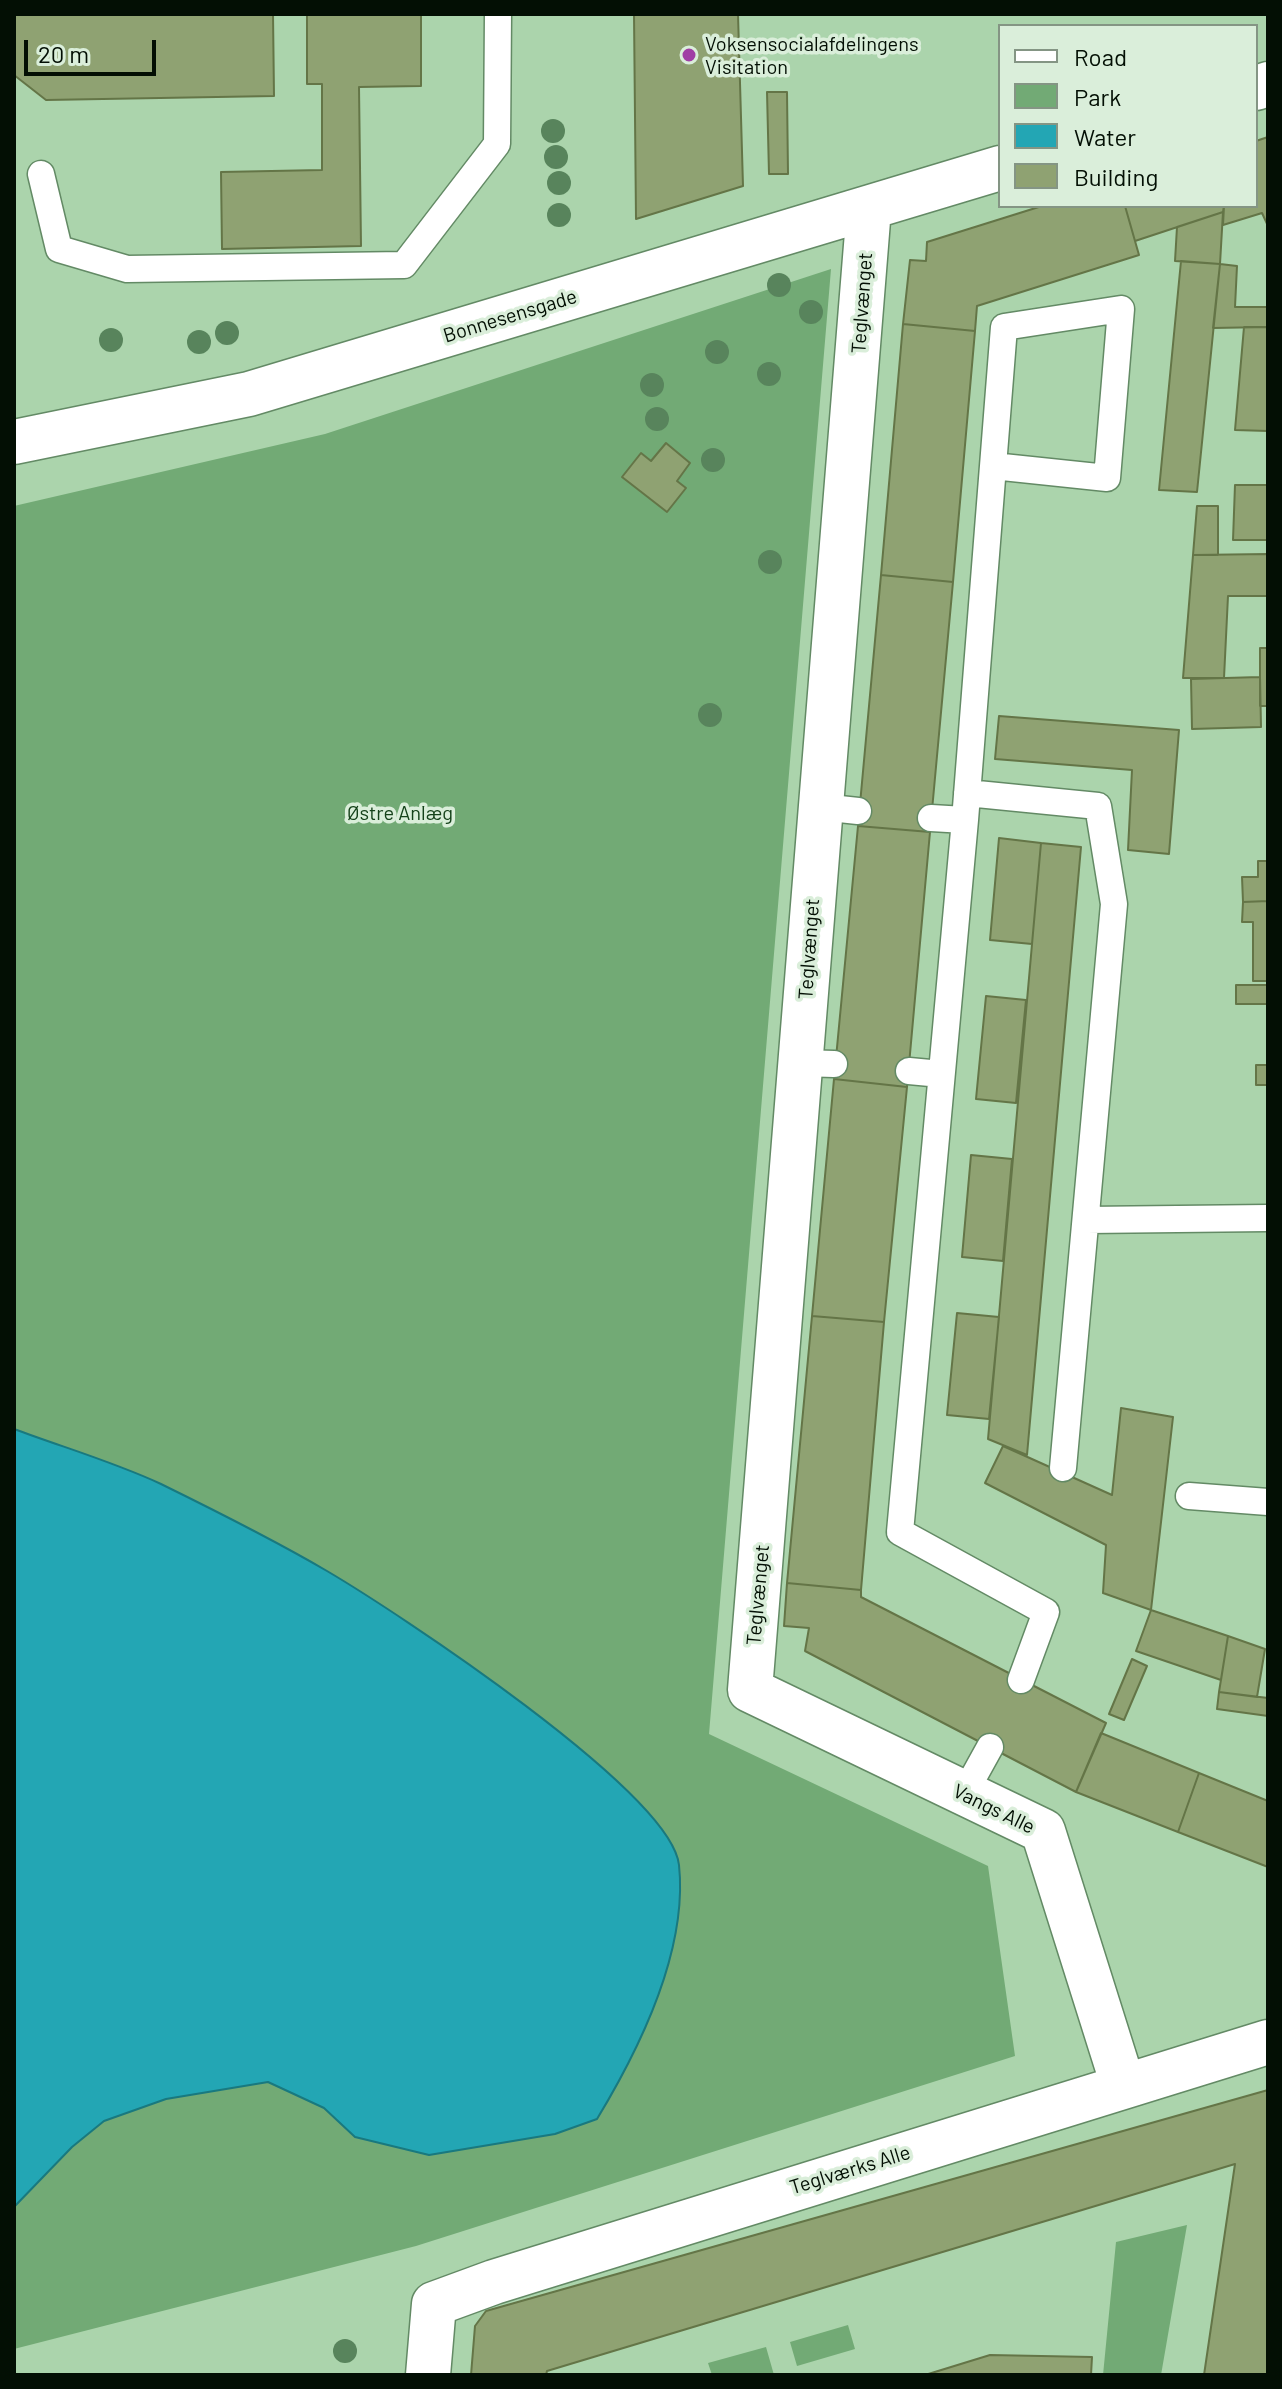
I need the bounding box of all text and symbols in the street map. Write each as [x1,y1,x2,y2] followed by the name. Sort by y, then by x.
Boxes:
[28,24,160,74] scale bar
[998,24,1258,208] legend
[705,32,919,79] place label: Voksensocialafdelingens Visitation
[38,39,89,68] text: 20 m
[1074,42,1127,71] text: Road
[680,46,698,64] marker: Voksensocialafdelingens Visitation
[1074,82,1121,111] text: Park
[1074,122,1136,151] text: Water
[1074,162,1158,191] text: Building
[847,252,877,354] street label: Teglvænget
[440,284,580,348] street label: Bonnesensgade
[347,801,453,825] park label: Østre Anlæg
[794,898,824,1000] street label: Teglvænget
[742,1544,774,1646] street label: Teglvænget
[949,1779,1039,1839] street label: Vangs Alle
[787,2140,913,2200] street label: Teglværks Alle

